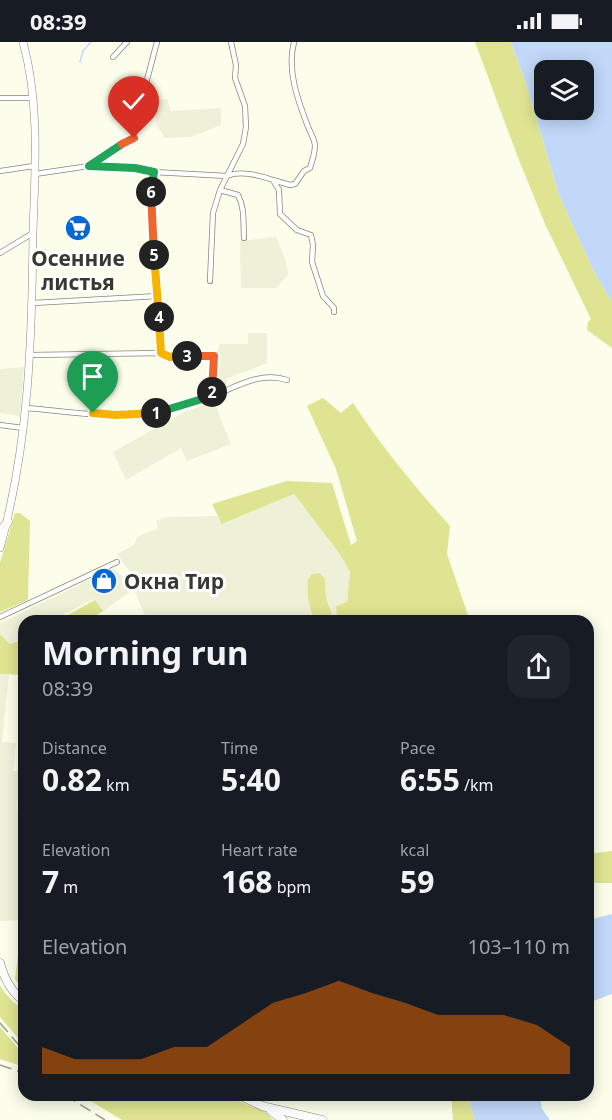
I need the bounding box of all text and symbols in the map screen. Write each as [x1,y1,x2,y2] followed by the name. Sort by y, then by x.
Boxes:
[30,6,87,36] text: 08:39
[534,60,594,120] map controls
[534,60,594,120] button: layers
[108,76,159,138] pin
[117,85,150,118] icon: check
[136,177,166,207] pin: 6
[146,181,156,203] text: 6
[63,213,93,243] supermarket icon: Осенние листья
[139,240,169,270] pin: 5
[31,244,125,296] place label: Осенние листья
[149,244,159,266] text: 5
[144,302,174,332] pin: 4
[154,306,164,328] text: 4
[172,341,202,371] pin: 3
[182,345,192,367] text: 3
[67,351,118,413] pin
[76,360,109,393] icon: arrive
[197,377,227,407] pin: 2
[207,381,217,403] text: 2
[141,398,171,428] pin: 1
[151,402,161,424] text: 1
[89,566,119,596] shop icon: Окна Тир
[124,567,224,595] place label: Окна Тир
[42,630,248,675] text: Morning run
[507,635,570,698] button: share
[42,675,93,702] text: 08:39
[42,737,107,759] text: Distance
[221,737,258,759] text: Time
[400,737,435,759] text: Pace
[42,759,102,800] text: 0.82
[221,759,281,800] text: 5:40
[400,759,460,800] text: 6:55
[102,774,130,796] text: km
[460,774,494,796] text: /km
[42,839,110,861] text: Elevation
[221,839,297,861] text: Heart rate
[400,839,429,861] text: kcal
[42,861,59,902] text: 7
[221,861,272,902] text: 168
[400,861,434,902] text: 59
[59,876,78,898] text: m
[272,876,311,898] text: bpm
[42,933,127,960] text: Elevation
[467,933,570,960] text: 103–110 m

